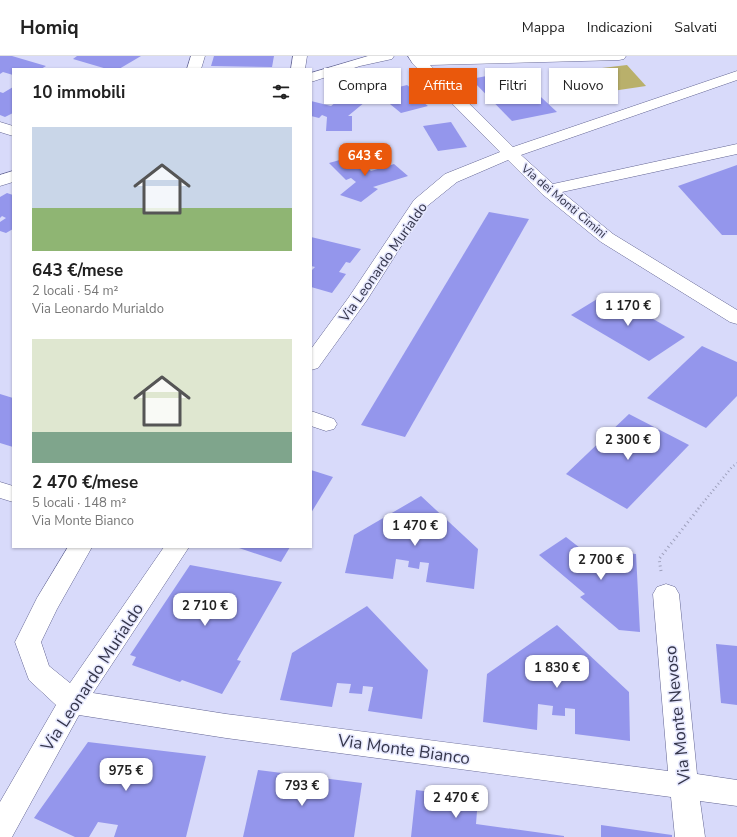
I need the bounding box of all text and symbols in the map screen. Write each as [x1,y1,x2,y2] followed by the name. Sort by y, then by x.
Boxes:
[20,15,79,41] text: Homiq
[522,18,565,37] text: Mappa
[587,18,652,37] text: Indicazioni
[674,18,717,37] text: Salvati
[324,68,401,104] chip: Compra
[409,68,477,104] chip: Affitta
[485,68,541,104] chip: Filtri
[549,68,618,104] chip: Nuovo
[32,81,125,104] text: 10 immobili
[270,81,292,103] icon: filters
[337,143,393,177] pin: 643 €
[348,147,382,165] text: 643 €
[126,153,198,225] icon: home
[517,160,610,242] street label: Via dei Monti Cimini
[334,198,432,327] street label: Via Leonardo Murialdo
[32,259,123,282] text: 643 €/mese
[32,282,119,300] text: 2 locali · 54 m²
[591,293,665,327] pin: 1 170 €
[605,297,651,315] text: 1 170 €
[32,300,164,318] text: Via Leonardo Murialdo
[126,365,198,437] icon: home
[591,427,665,461] pin: 2 300 €
[605,431,651,449] text: 2 300 €
[32,471,138,494] text: 2 470 €/mese
[32,494,126,512] text: 5 locali · 148 m²
[32,512,134,530] text: Via Monte Bianco
[378,513,452,547] pin: 1 470 €
[392,517,438,535] text: 1 470 €
[564,547,638,581] pin: 2 700 €
[578,551,624,569] text: 2 700 €
[168,593,242,627] pin: 2 710 €
[182,597,228,615] text: 2 710 €
[35,599,149,757] street label: Via Leonardo Murialdo
[659,645,696,786] street label: Via Monte Nevoso
[520,655,594,689] pin: 1 830 €
[534,659,580,677] text: 1 830 €
[335,729,471,770] street label: Via Monte Bianco
[98,758,154,792] pin: 975 €
[109,762,143,780] text: 975 €
[274,773,330,807] pin: 793 €
[285,777,319,795] text: 793 €
[419,785,493,819] pin: 2 470 €
[433,789,479,807] text: 2 470 €

